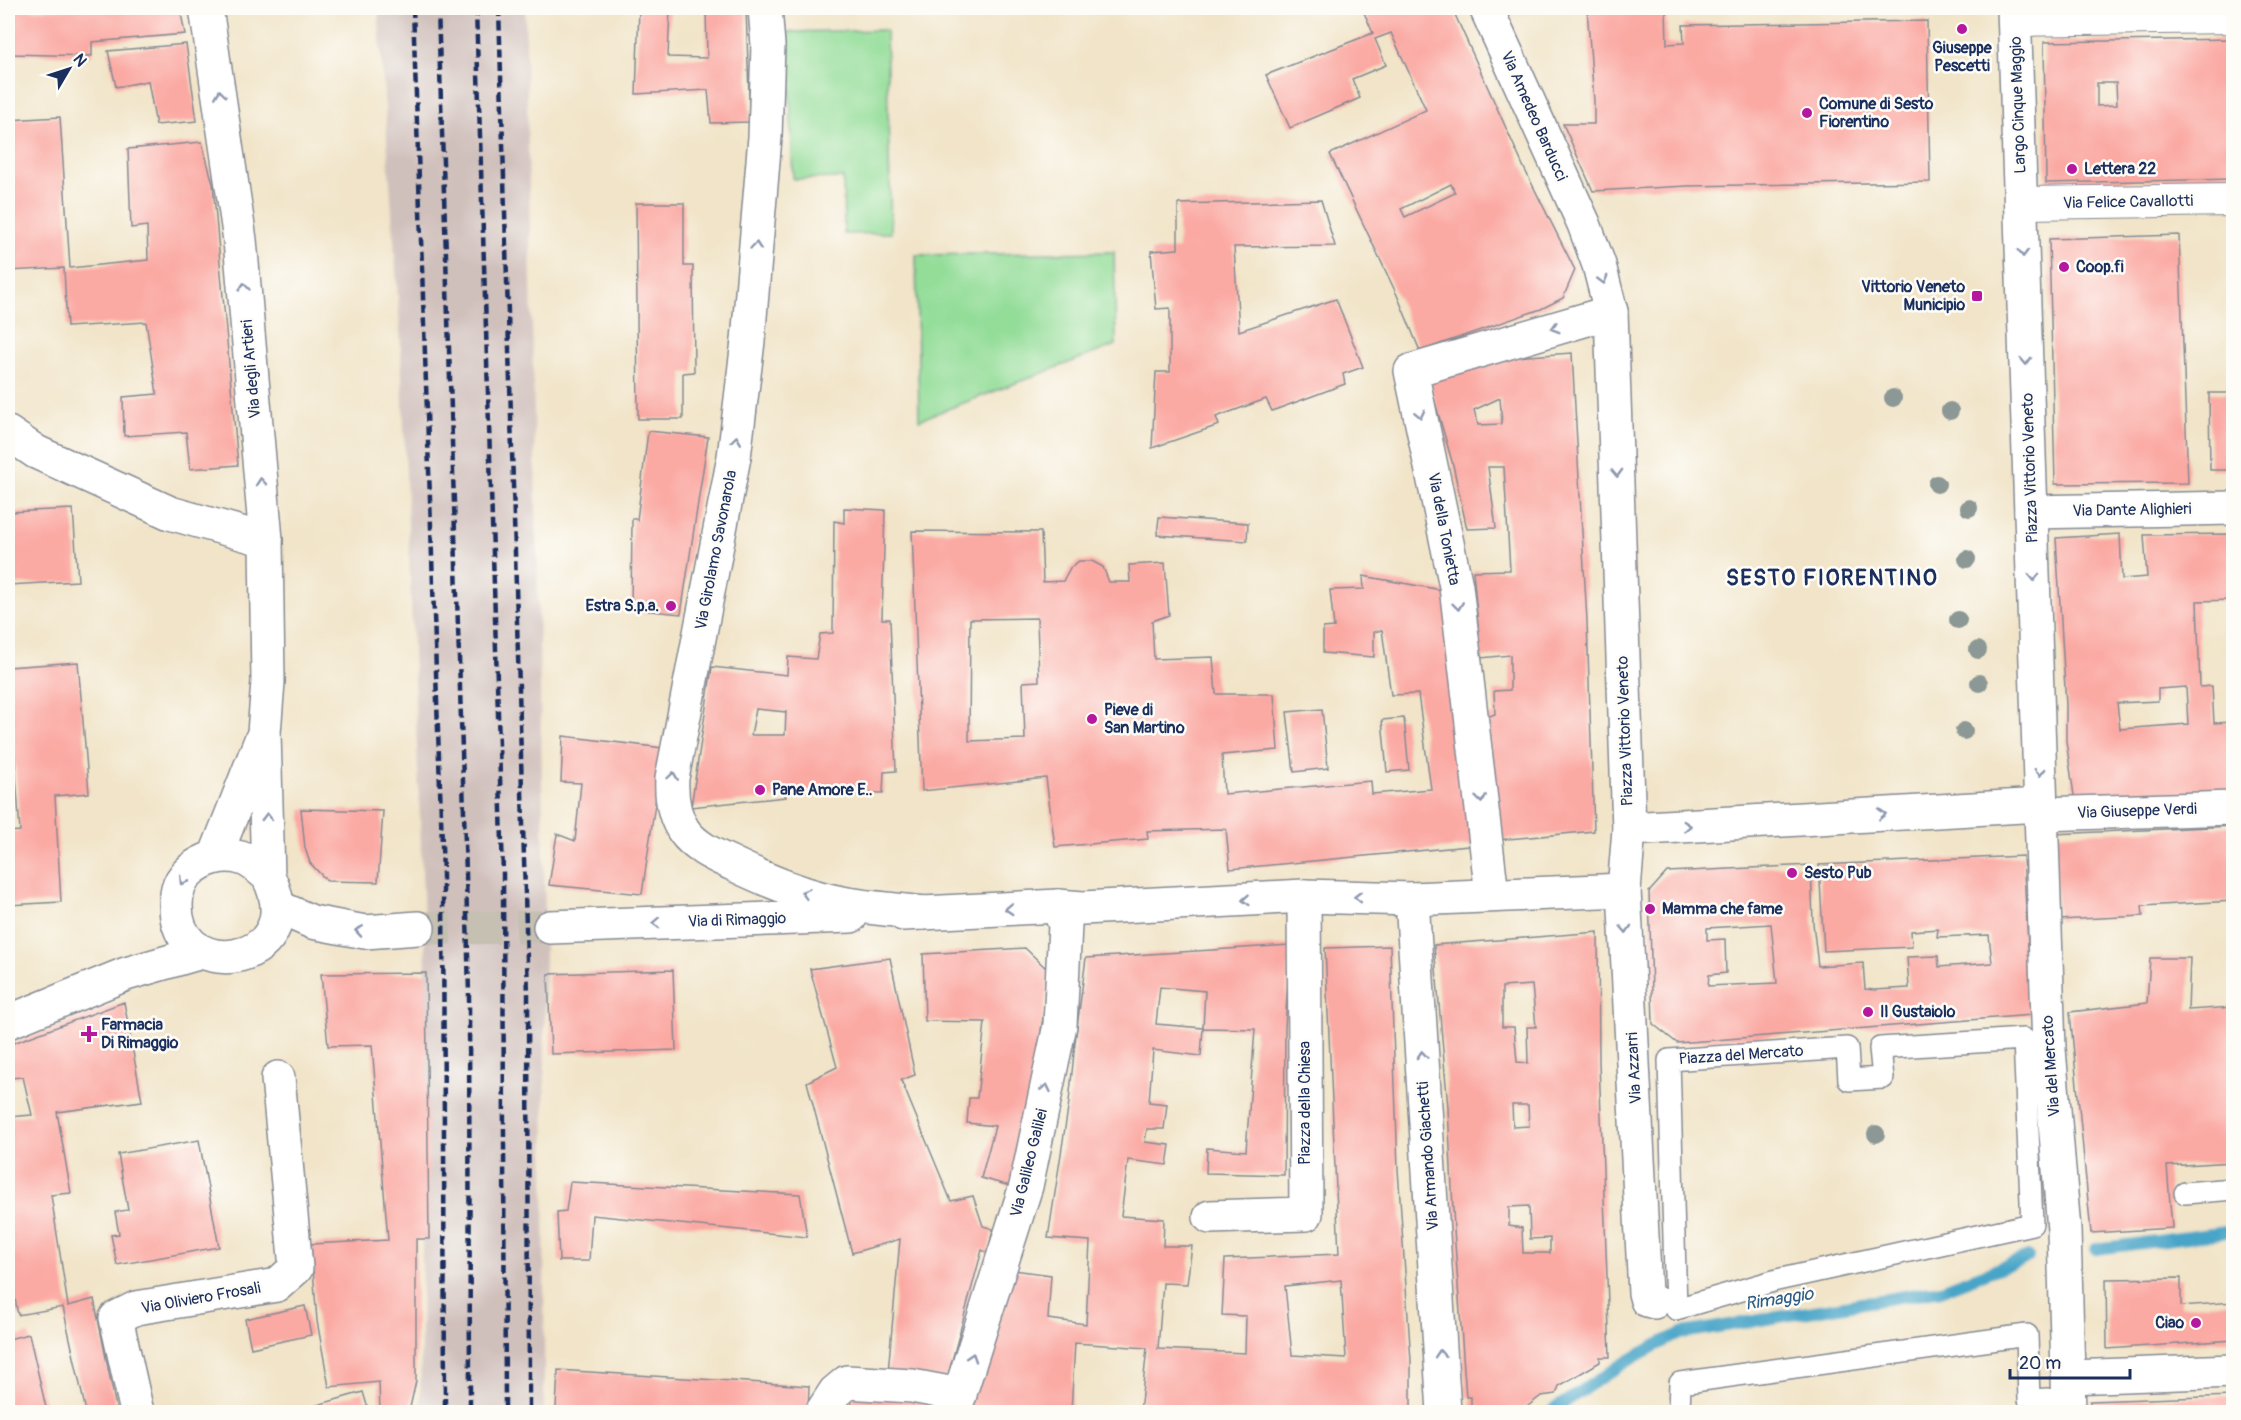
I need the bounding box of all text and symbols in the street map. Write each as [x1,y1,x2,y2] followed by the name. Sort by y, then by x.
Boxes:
[1955,22,1969,36] marker: Giuseppe Pescetti
[2006,36,2030,174] street label: Largo Cinque Maggio
[1932,38,1993,76] place label: Giuseppe Pescetti
[39,39,99,99] north arrow
[1496,48,1572,184] street label: Via Amedeo Barducci
[69,50,91,71] text: N
[214,89,226,98] one-way arrow
[1819,94,1934,132] place label: Comune di Sesto Fiorentino
[1800,106,1814,120] marker: Comune di Sesto Fiorentino
[2084,159,2156,179] place label: Lettera 22
[2065,162,2079,176] marker: Lettera 22
[2063,191,2194,213] street label: Via Felice Cavallotti
[749,241,762,250] one-way arrow
[2017,249,2029,258] one-way arrow
[2076,257,2124,277] place label: Coop.fi
[2057,260,2071,274] marker: Coop.fi
[1596,274,1608,285] one-way arrow
[1861,277,1965,315] place label: Vittorio Veneto Municipio
[238,283,251,292] one-way arrow
[1970,289,1984,303] marker: Vittorio Veneto Municipio
[237,319,265,419] street label: Via degli Artieri
[1550,321,1561,333] one-way arrow
[2019,357,2032,366] one-way arrow
[2017,392,2043,543] street label: Piazza Vittorio Veneto
[1413,409,1426,419] one-way arrow
[730,435,742,444] one-way arrow
[691,468,741,632] street label: Via Girolamo Savonarola
[1610,469,1623,478] one-way arrow
[1423,471,1465,587] street label: Via della Tonietta
[255,477,268,486] one-way arrow
[2072,499,2192,521] street label: Via Dante Alighieri
[1726,564,1938,592] district label: SESTO FIORENTINO
[2027,573,2040,582] one-way arrow
[586,596,659,616] place label: Estra S.p.a.
[664,599,678,613] marker: Estra S.p.a.
[1451,601,1464,610] one-way arrow
[1612,655,1638,806] street label: Piazza Vittorio Veneto
[1104,700,1185,738] place label: Pieve di San Martino
[1085,712,1099,726] marker: Pieve di San Martino
[2034,767,2047,776] one-way arrow
[666,771,678,781] one-way arrow
[772,780,873,800] place label: Pane Amore E..
[753,783,767,797] marker: Pane Amore E..
[1474,795,1487,804] one-way arrow
[2077,799,2197,823] street label: Via Giuseppe Verdi
[1877,808,1886,821] one-way arrow
[261,813,273,822] one-way arrow
[1683,820,1692,833] one-way arrow
[1804,863,1872,883] place label: Sesto Pub
[1785,866,1799,880] marker: Sesto Pub
[179,875,190,885] one-way arrow
[800,888,811,900] one-way arrow
[1354,891,1363,904] one-way arrow
[1242,893,1251,906] one-way arrow
[1662,899,1784,919] place label: Mamma che fame
[1005,902,1014,915] one-way arrow
[1643,902,1657,916] marker: Mamma che fame
[687,908,787,932] street label: Via di Rimaggio
[651,916,660,929] one-way arrow
[355,925,364,937] one-way arrow
[1620,925,1633,934] one-way arrow
[1880,1002,1956,1022] place label: Il Gustaiolo
[1861,1005,1875,1019] marker: Il Gustaiolo
[2037,1014,2065,1117] street label: Via del Mercato
[101,1015,179,1053] place label: Farmacia Di Rimaggio
[82,1027,96,1041] marker: Farmacia Di Rimaggio
[1622,1031,1646,1104] street label: Via Azzarri
[1295,1041,1315,1165] street label: Piazza della Chiesa
[1678,1041,1805,1069] street label: Piazza del Mercato
[1416,1050,1429,1059] one-way arrow
[1413,1081,1443,1231] street label: Via Armando Giachetti
[1039,1084,1052,1094] one-way arrow
[1006,1107,1052,1219] street label: Via Galileo Galilei
[140,1278,262,1318] street label: Via Oliviero Frosali
[1743,1282,1816,1316] water label: Rimaggio
[2155,1313,2184,1333] place label: Ciao
[2189,1316,2203,1330] marker: Ciao
[2010,1342,2130,1380] scale bar
[1434,1350,1447,1359] one-way arrow
[965,1352,977,1363] one-way arrow
[2019,1352,2061,1375] text: 20 m

